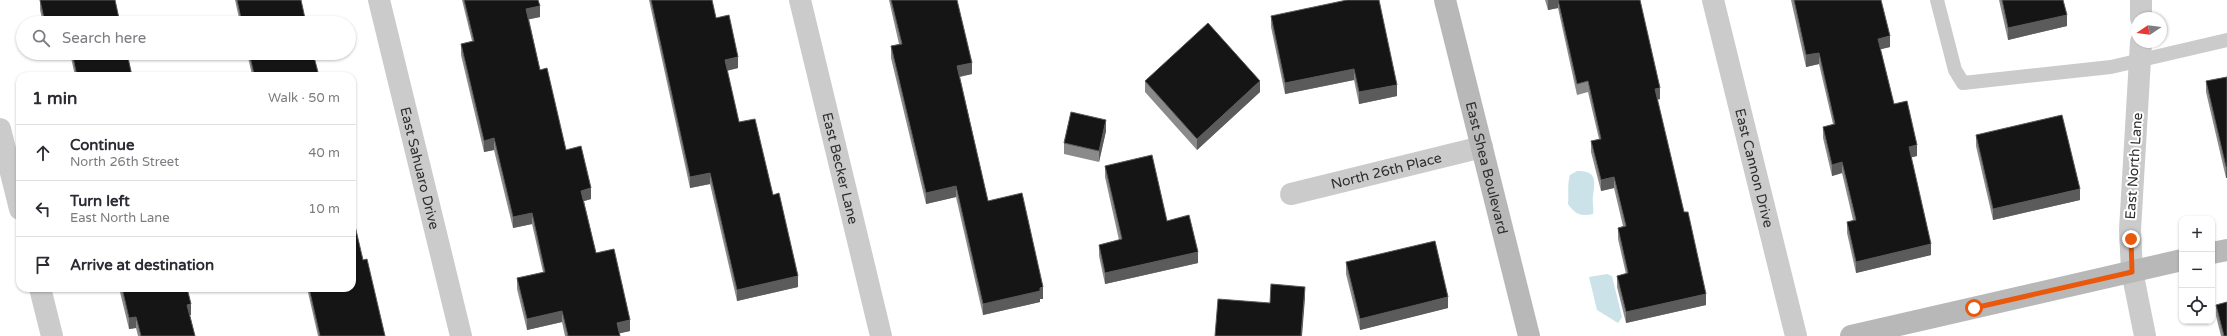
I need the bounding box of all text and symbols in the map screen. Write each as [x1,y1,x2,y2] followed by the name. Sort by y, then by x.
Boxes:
[2131,12,2167,48] north arrow
[16,16,356,60] search box
[30,27,52,49] icon: search
[62,29,146,47] text: Search here
[32,88,77,109] text: 1 min
[268,90,340,106] text: Walk · 50 m
[1462,100,1512,236] street label: East Shea Boulevard
[397,105,443,231] street label: East Sahuaro Drive
[1732,107,1777,229] street label: East Cannon Drive
[819,111,862,226] street label: East Becker Lane
[2122,112,2146,220] street label: East North Lane
[70,136,134,154] text: Continue
[32,142,54,164] icon: ahead
[308,145,340,161] text: 40 m
[1329,149,1443,192] street label: North 26th Place
[70,154,179,170] text: North 26th Street
[70,192,130,210] text: Turn left
[32,198,54,220] icon: left
[308,201,340,217] text: 10 m
[70,210,170,226] text: East North Lane
[2179,216,2215,324] map controls
[2179,216,2215,252] button: +
[2122,230,2140,248] route end
[2179,252,2215,288] button: −
[32,254,54,276] icon: arrive
[70,256,214,274] text: Arrive at destination
[2179,288,2215,324] button: locate
[1965,299,1983,317] route start

